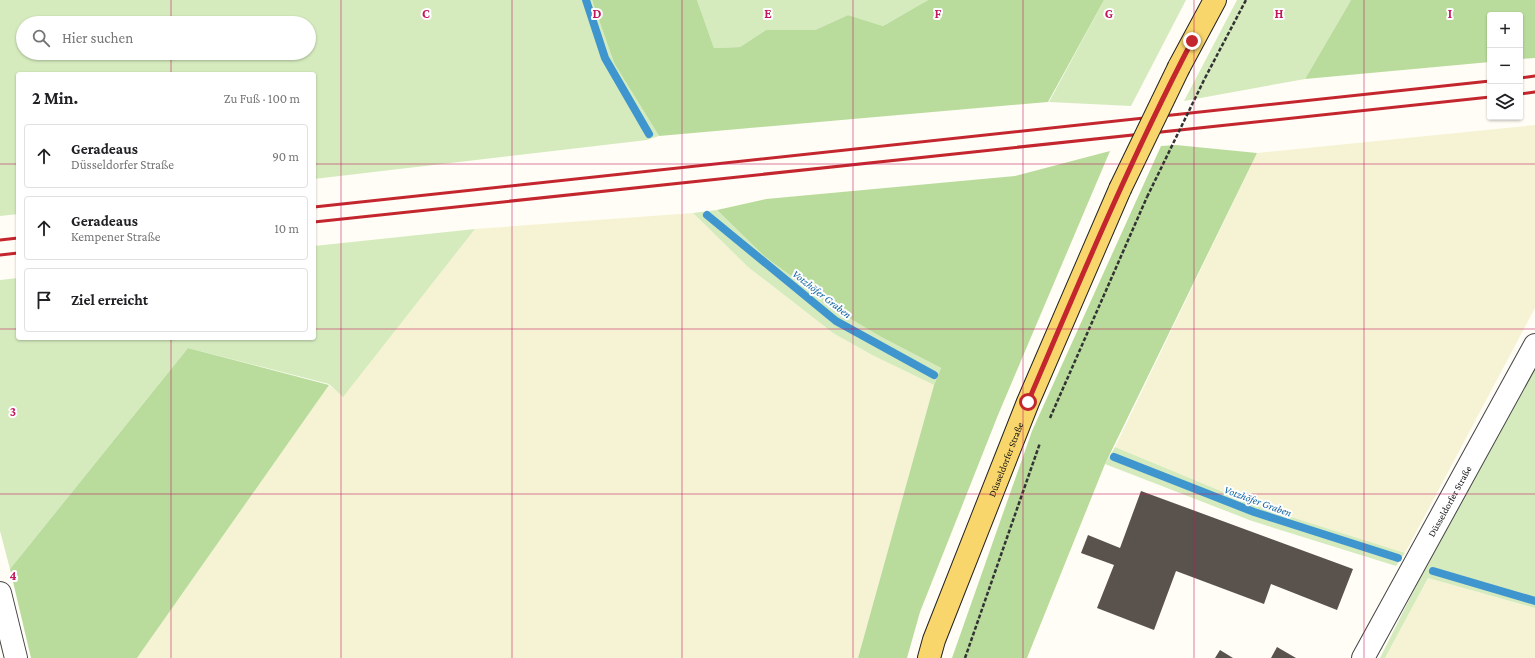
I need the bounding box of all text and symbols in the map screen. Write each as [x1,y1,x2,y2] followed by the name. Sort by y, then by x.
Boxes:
[422,6,430,21] text: C
[593,6,602,21] text: D
[764,6,772,21] text: E
[935,6,942,21] text: F
[1105,6,1113,21] text: G
[1275,6,1284,21] text: H
[1448,6,1452,21] text: I
[1487,12,1523,120] map controls
[1487,12,1523,48] button: +
[16,16,316,60] search box
[30,27,52,49] icon: search
[62,30,133,46] text: Hier suchen
[1183,32,1201,50] route end
[1487,48,1523,84] button: −
[1487,84,1523,120] button: layers
[32,89,78,108] text: 2 Min.
[224,91,300,106] text: Zu Fuß · 100 m
[71,141,138,157] text: Geradeaus
[33,145,55,167] icon: ahead
[272,149,299,164] text: 90 m
[71,157,174,172] text: Düsseldorfer Straße
[71,213,138,229] text: Geradeaus
[33,217,55,239] icon: ahead
[274,221,299,236] text: 10 m
[71,229,160,244] text: Kempener Straße
[790,267,854,322] water label: Votzhöfer Graben
[33,289,55,311] icon: arrive
[71,292,148,308] text: Ziel erreicht
[1019,393,1037,411] route start
[10,404,16,419] text: 3
[986,420,1026,498] street label: Düsseldorfer Straße
[1426,463,1474,539] street label: Düsseldorfer Straße
[1222,483,1294,520] water label: Votzhöfer Graben
[9,568,17,583] text: 4

